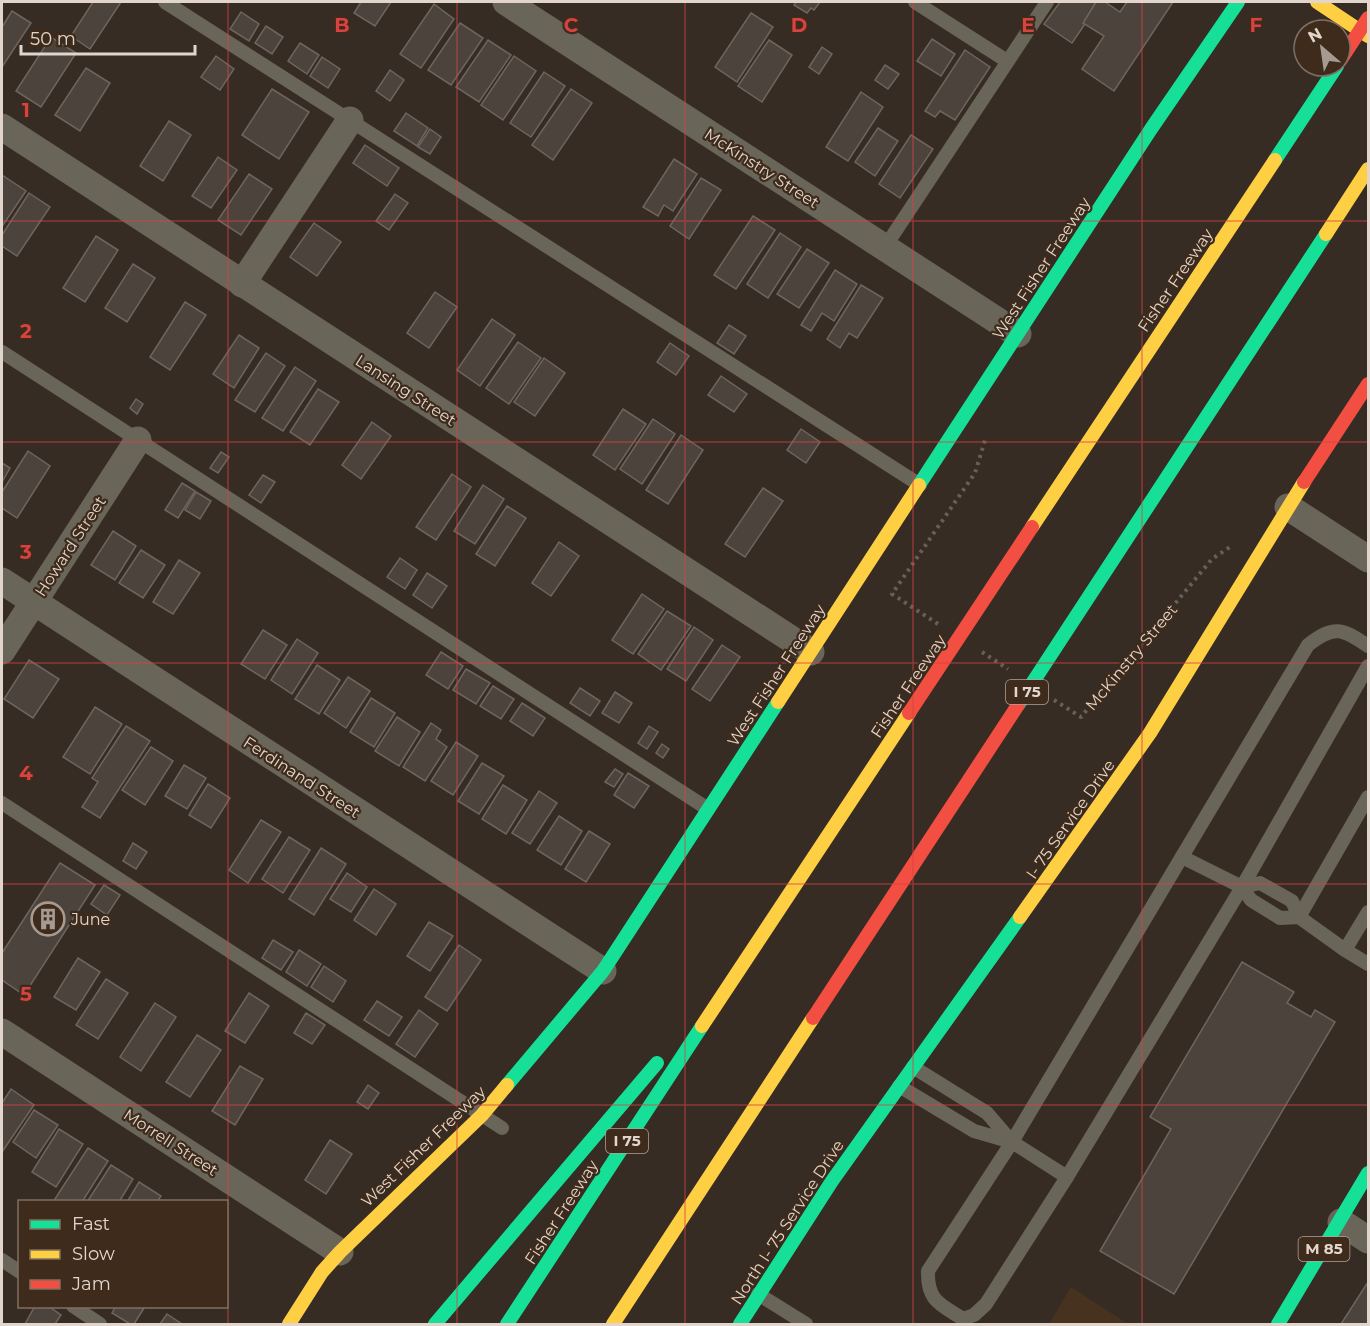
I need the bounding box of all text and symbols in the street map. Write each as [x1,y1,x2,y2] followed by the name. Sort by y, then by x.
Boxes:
[334,13,350,37] text: B
[564,13,579,37] text: C
[791,13,807,37] text: D
[1021,13,1035,37] text: E
[1250,13,1263,37] text: F
[21,18,195,56] scale bar
[1292,18,1352,78] north arrow
[1305,24,1325,47] text: N
[30,28,76,50] text: 50 m
[22,98,30,122] text: 1
[701,124,823,213] street label: McKinstry Street
[988,194,1095,343] street label: West Fisher Freeway
[1134,225,1217,335] street label: Fisher Freeway
[20,319,32,343] text: 2
[352,351,460,430] street label: Lansing Street
[31,492,110,600] street label: Howard Street
[19,540,32,564] text: 3
[1081,600,1182,714] street label: McKinstry Street
[723,601,830,750] street label: West Fisher Freeway
[867,631,950,741] street label: Fisher Freeway
[1006,680,1048,704] road number: I 75
[240,733,364,823] street label: Ferdinand Street
[1022,756,1119,883] street label: I- 75 Service Drive
[19,761,33,785] text: 4
[30,901,66,937] building icon: June
[70,910,110,929] place label: June
[20,982,32,1006] text: 5
[357,1082,490,1211] street label: West Fisher Freeway
[120,1105,222,1180] street label: Morrell Street
[606,1129,648,1153] road number: I 75
[727,1136,848,1308] street label: North I- 75 Service Drive
[521,1156,602,1268] street label: Fisher Freeway
[18,1200,228,1308] legend
[72,1213,110,1235] text: Fast
[1298,1237,1350,1261] road number: M 85
[72,1243,115,1265] text: Slow
[71,1273,111,1295] text: Jam

